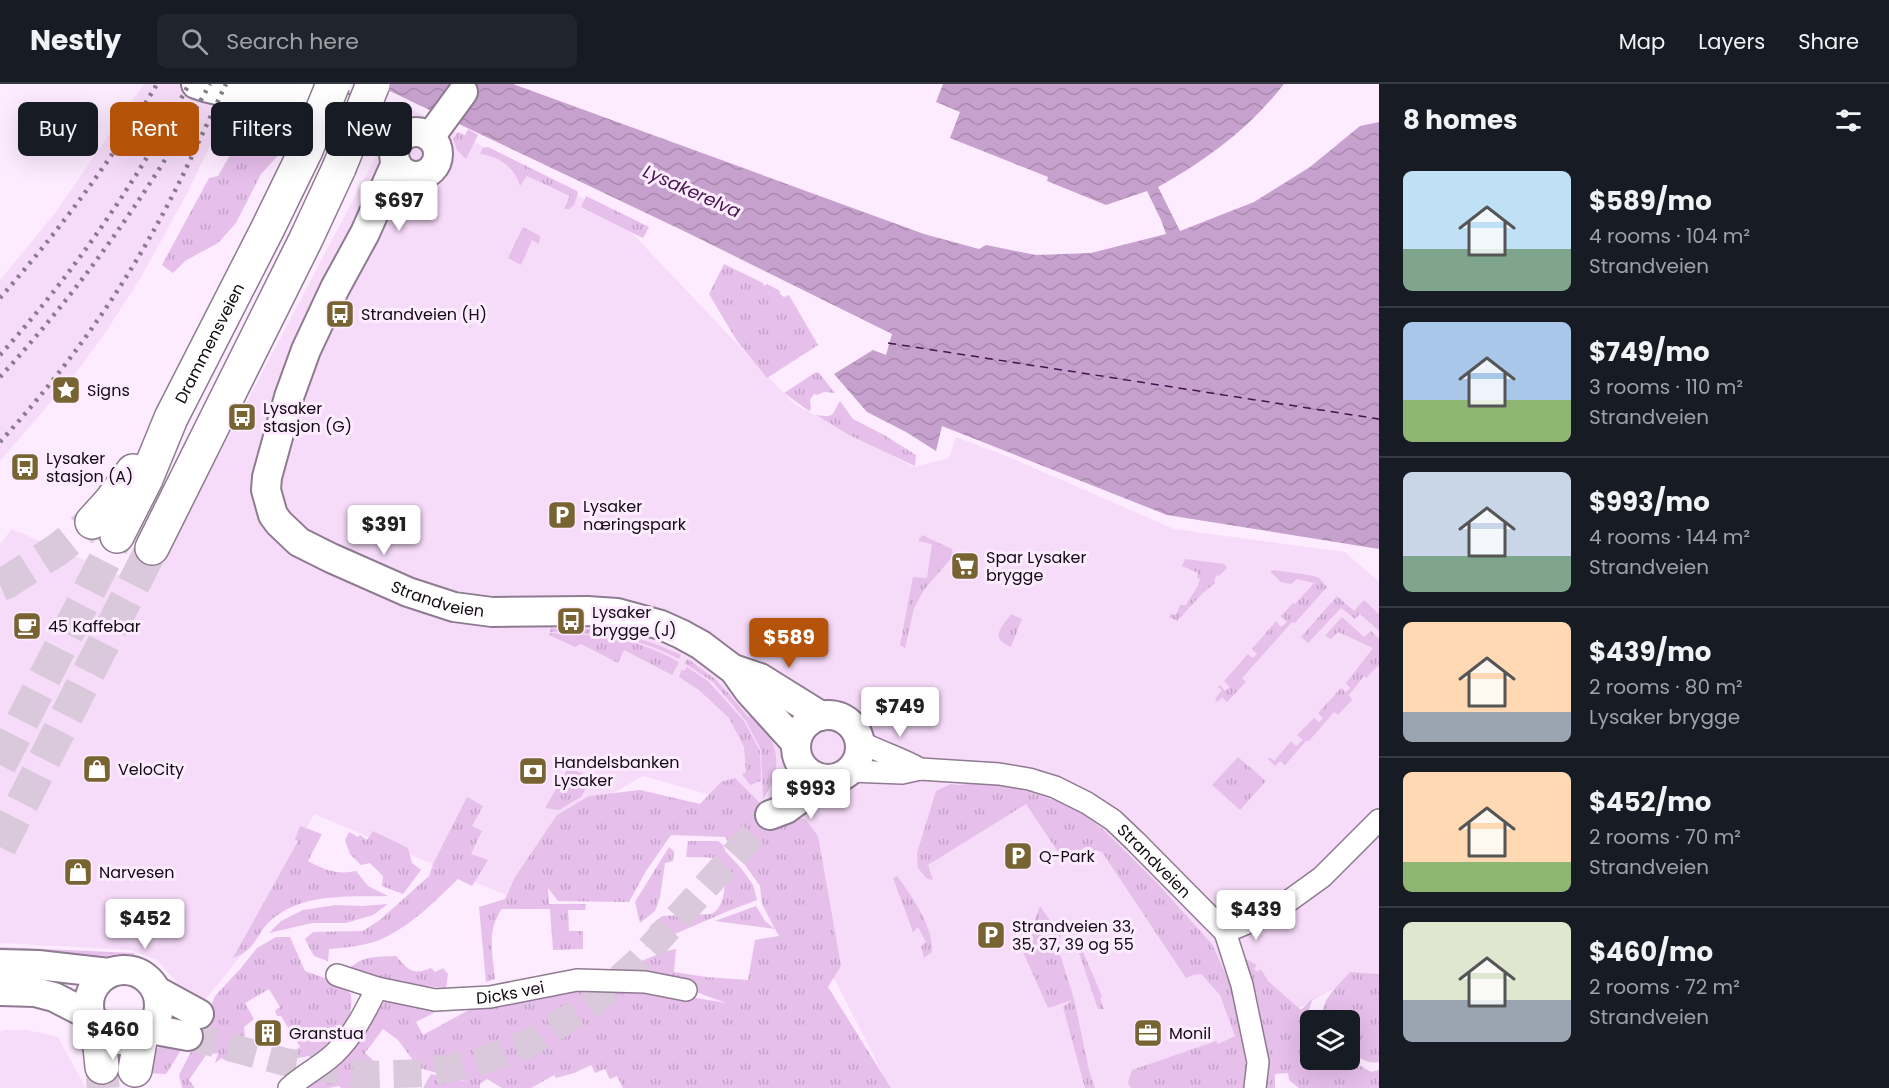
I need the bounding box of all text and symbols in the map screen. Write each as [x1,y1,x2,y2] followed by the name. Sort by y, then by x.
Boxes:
[157,14,577,68] search box
[30,21,121,60] text: Nestly
[178,25,211,58] icon: search
[226,26,359,57] text: Search here
[1619,27,1665,56] text: Map
[1698,27,1765,56] text: Layers
[1798,27,1859,56] text: Share
[18,102,98,156] chip: Buy
[110,102,199,156] chip: Rent
[211,102,313,156] chip: Filters
[325,102,412,156] chip: New
[1403,102,1518,138] text: 8 homes
[1832,104,1865,137] icon: filters
[639,158,745,224] water label: Lysakerelva
[363,181,435,232] pin: $697
[1589,183,1712,219] text: $589/mo
[375,186,423,214] text: $697
[1451,195,1523,267] icon: home
[1589,222,1750,250] text: 4 rooms · 104 m²
[1589,252,1709,280] text: Strandveien
[169,279,250,407] street label: Drammensveien
[324,298,356,330] bus stop icon: Strandveien (H)
[361,303,487,326] place label: Strandveien (H)
[1589,334,1709,370] text: $749/mo
[1451,346,1523,418] icon: home
[1589,373,1743,401] text: 3 rooms · 110 m²
[50,374,82,406] place icon: Signs
[87,379,130,402] place label: Signs
[263,397,352,438] place label: Lysaker stasjon (G)
[226,401,258,433] bus stop icon: Lysaker stasjon (G)
[1589,403,1709,431] text: Strandveien
[46,447,133,488] place label: Lysaker stasjon (A)
[9,451,41,483] bus stop icon: Lysaker stasjon (A)
[1589,484,1710,520] text: $993/mo
[583,495,687,536] place label: Lysaker næringspark
[1451,496,1523,568] icon: home
[546,499,578,531] parking icon: Lysaker næringspark
[348,505,420,556] pin: $391
[361,510,407,538] text: $391
[1589,523,1750,551] text: 4 rooms · 144 m²
[986,546,1087,587] place label: Spar Lysaker brygge
[949,550,981,582] supermarket icon: Spar Lysaker brygge
[1589,553,1709,581] text: Strandveien
[388,575,486,622] street label: Strandveien
[592,601,677,642] place label: Lysaker brygge (J)
[555,605,587,637] bus stop icon: Lysaker brygge (J)
[11,610,43,642] cafe icon: 45 Kaffebar
[48,615,141,638] place label: 45 Kaffebar
[753,618,825,669] pin: $589
[763,623,815,651] text: $589
[1589,634,1711,670] text: $439/mo
[1451,646,1523,718] icon: home
[1589,673,1743,701] text: 2 rooms · 80 m²
[864,687,936,738] pin: $749
[875,692,925,720] text: $749
[1589,703,1740,731] text: Lysaker brygge
[554,751,679,792] place label: Handelsbanken Lysaker
[81,753,113,785] shop icon: VeloCity
[517,755,549,787] bank icon: Handelsbanken Lysaker
[118,758,184,781] place label: VeloCity
[775,769,847,820] pin: $993
[786,774,836,802] text: $993
[1589,784,1711,820] text: $452/mo
[1451,796,1523,868] icon: home
[1112,818,1196,903] street label: Strandveien
[1589,823,1741,851] text: 2 rooms · 70 m²
[1002,840,1034,872] parking icon: Q-Park
[1039,845,1095,868] place label: Q-Park
[1589,853,1709,881] text: Strandveien
[62,856,94,888] shop icon: Narvesen
[99,861,174,884] place label: Narvesen
[1220,890,1292,941] pin: $439
[1230,895,1282,923] text: $439
[109,899,181,950] pin: $452
[119,904,171,932] text: $452
[1012,915,1134,956] place label: Strandveien 33, 35, 37, 39 og 55
[975,919,1007,951] parking icon: Strandveien 33, 35, 37, 39 og 55
[1589,934,1713,970] text: $460/mo
[1451,946,1523,1018] icon: home
[1589,973,1740,1001] text: 2 rooms · 72 m²
[476,975,546,1009] street label: Dicks vei
[1589,1003,1709,1031] text: Strandveien
[77,1010,149,1061] pin: $460
[1300,1010,1360,1070] map controls
[1300,1010,1360,1070] button: layers
[87,1015,139,1043] text: $460
[252,1017,284,1049] building icon: Granstua
[1132,1017,1164,1049] office icon: Monil
[289,1022,364,1045] place label: Granstua
[1169,1022,1211,1045] place label: Monil

